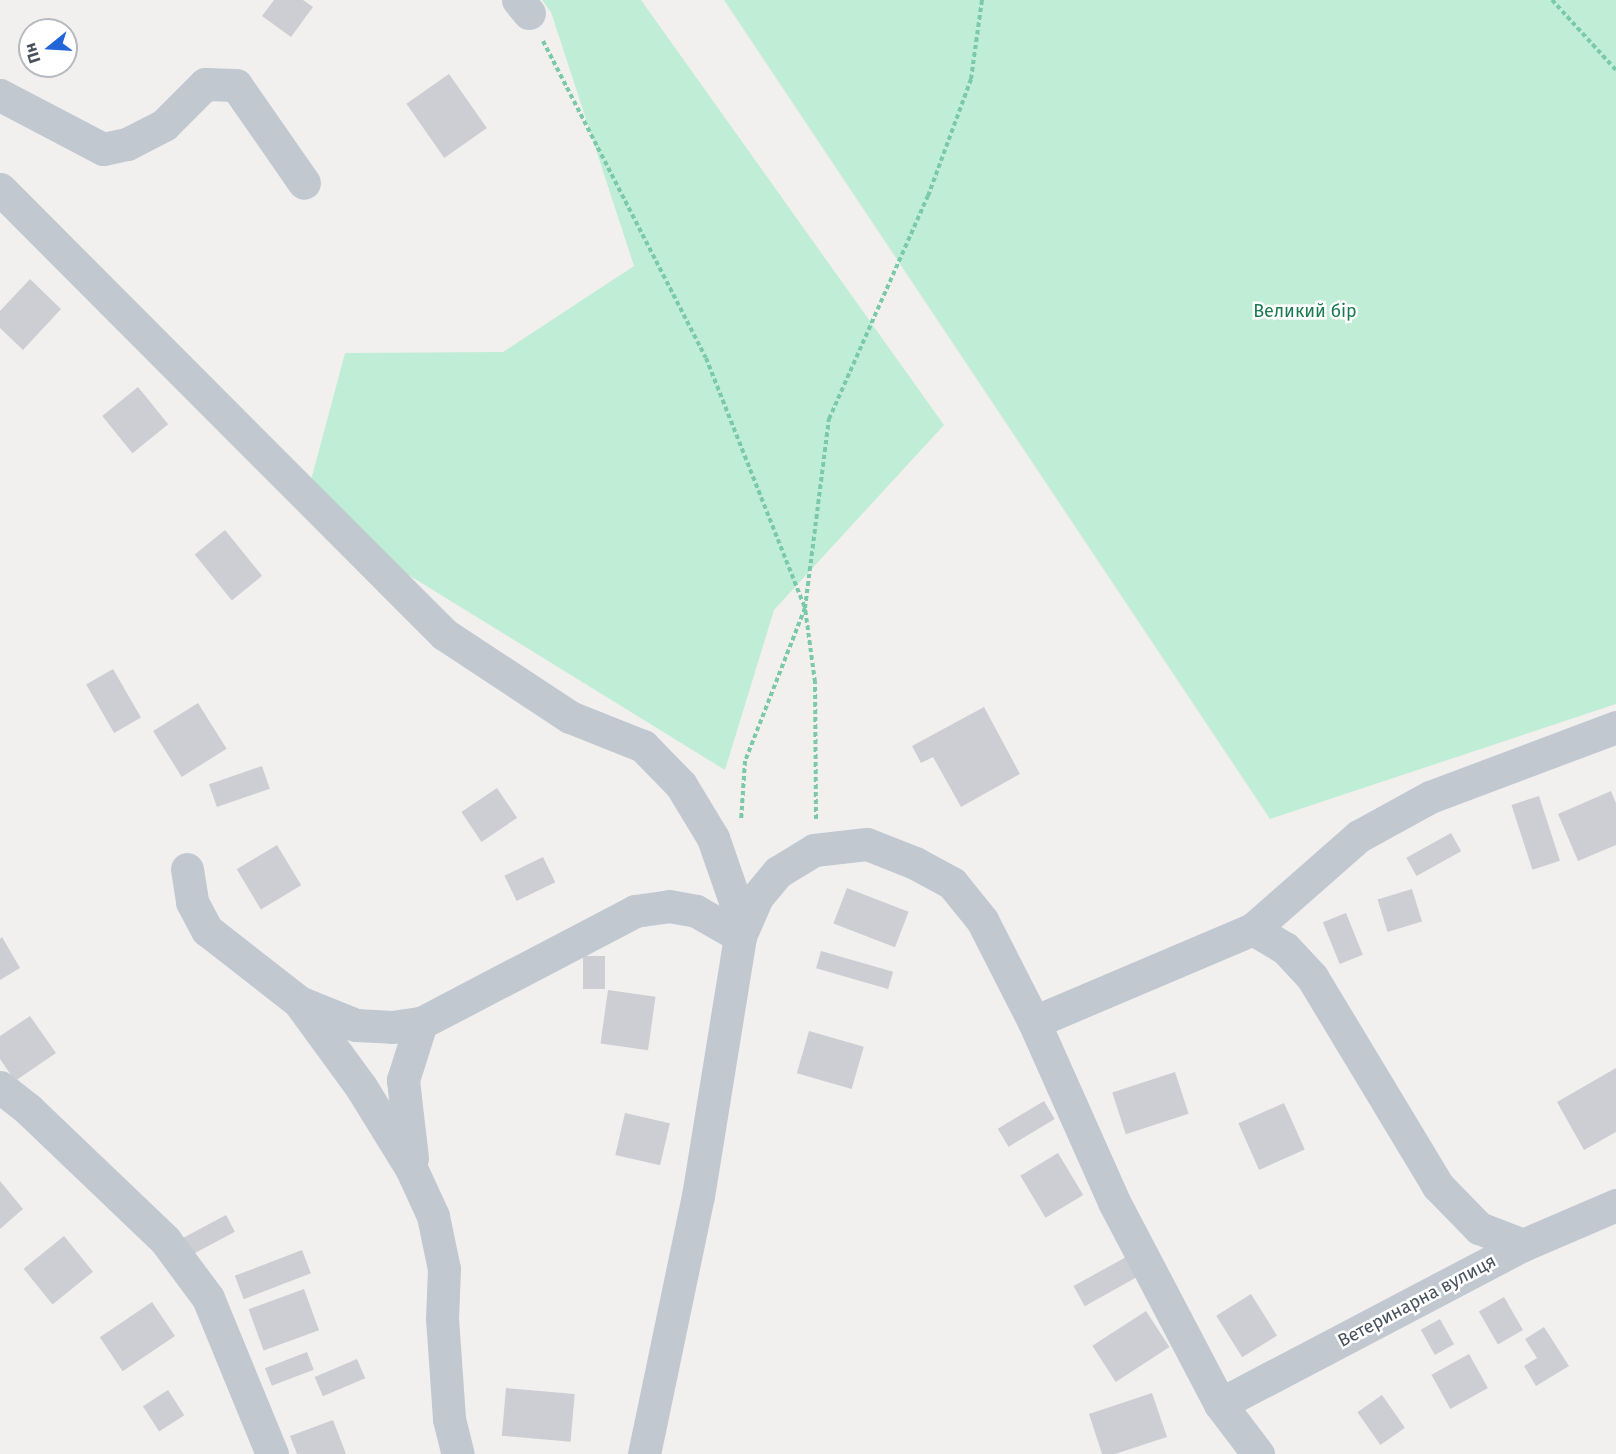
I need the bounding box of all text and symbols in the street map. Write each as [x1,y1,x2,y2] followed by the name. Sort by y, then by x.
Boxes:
[18,18,78,78] north arrow
[20,41,44,66] text: Пн
[1253,300,1357,322] park label: Великий бір
[1334,1250,1500,1352] street label: Ветеринарна вулиця

